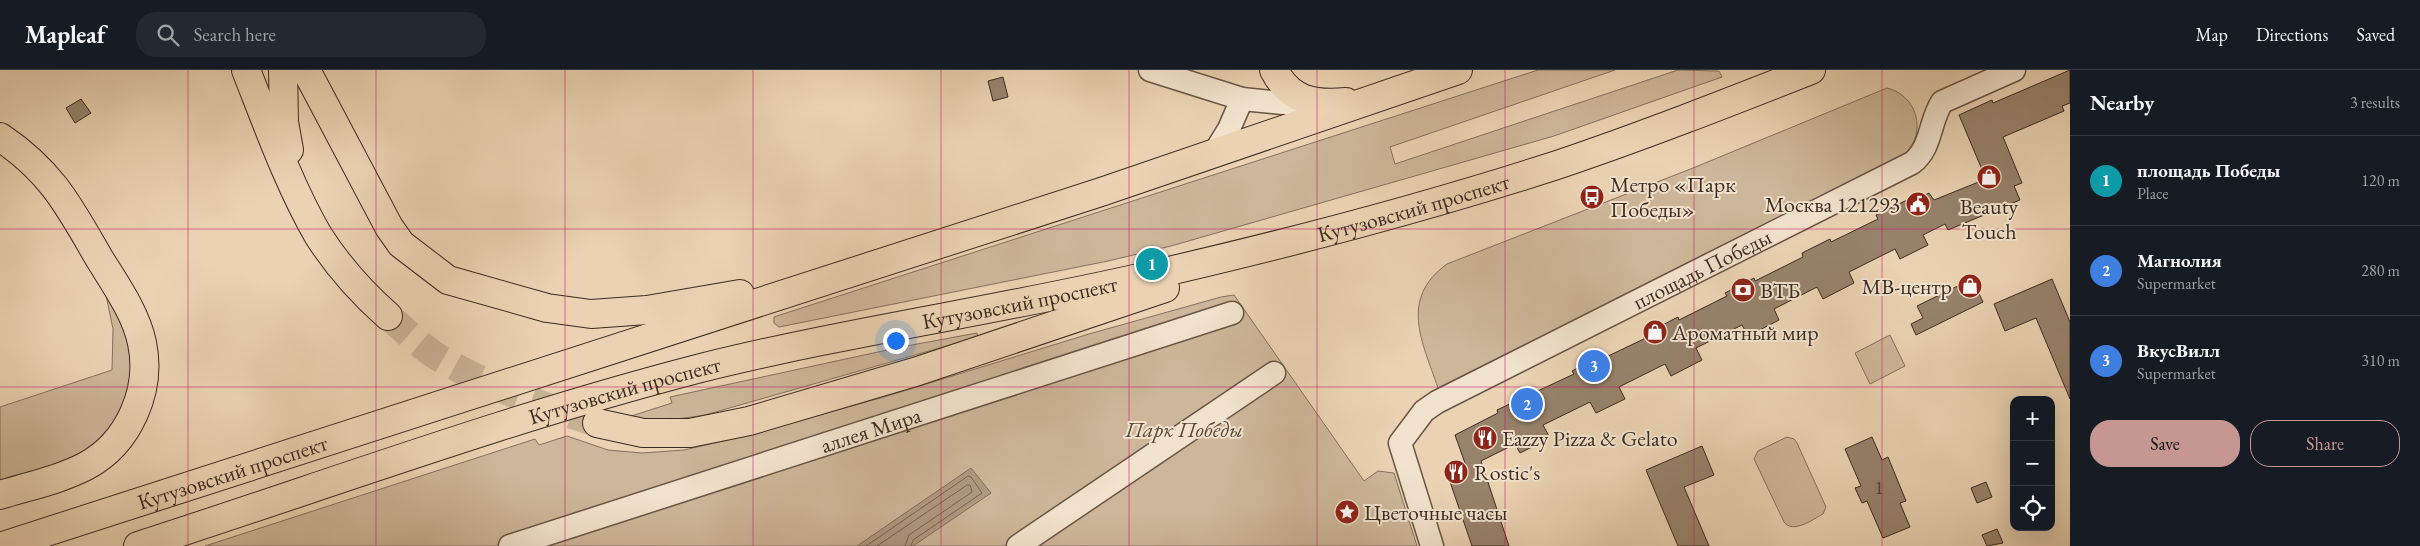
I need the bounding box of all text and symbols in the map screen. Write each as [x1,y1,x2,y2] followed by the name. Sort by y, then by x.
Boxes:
[136,12,486,57] search box
[25,19,106,50] text: Mapleaf
[154,21,182,49] icon: search
[194,22,276,47] text: Search here
[2196,23,2228,46] text: Map
[2256,23,2328,46] text: Directions
[2356,23,2395,46] text: Saved
[2090,89,2154,116] text: Nearby
[2350,92,2400,113] text: 3 results
[2137,158,2280,183] text: площадь Победы
[1976,164,2002,190] shop icon: Beauty Touch
[1314,167,1513,249] street label: Кутузовский проспект
[1610,170,1736,224] place label: Метро «Парк Победы»
[2102,170,2110,191] text: 1
[2361,170,2400,191] text: 120 m
[2137,183,2169,204] text: Place
[1579,184,1605,210] bus stop icon: Метро «Парк Победы»
[1765,190,1900,219] place label: Москва 121293
[1905,191,1931,217] public building icon: Москва 121293
[1960,192,2019,246] place label: Beauty Touch
[1628,222,1776,316] street label: площадь Победы
[1136,245,1168,283] pin: 1
[2137,248,2222,273] text: Магнолия
[2102,260,2110,281] text: 2
[2361,260,2400,281] text: 280 m
[920,269,1120,336] street label: Кутузовский проспект
[1861,272,1952,301] place label: МВ-центр
[1957,273,1983,299] shop icon: МВ-центр
[2137,273,2216,294] text: Supermarket
[1760,276,1800,305] place label: ВТБ
[1730,277,1756,303] bank icon: ВТБ
[1671,318,1819,347] place label: Ароматный мир
[1642,319,1668,345] shop icon: Ароматный мир
[883,328,909,354] your location
[2137,338,2220,363] text: ВкусВилл
[1578,347,1610,385] pin: 3
[525,350,724,431] street label: Кутузовский проспект
[2102,350,2110,371] text: 3
[2361,350,2400,371] text: 310 m
[2137,363,2216,384] text: Supermarket
[1511,385,1543,423] pin: 2
[2010,396,2055,531] map controls
[2010,396,2055,441] button: +
[817,400,925,460] street label: аллея Мира
[1124,415,1243,444] park label: Парк Победы
[2090,420,2240,467] button: Save
[2250,420,2400,467] button: Share
[1502,424,1678,453] place label: Eazzy Pizza & Gelato
[1472,425,1498,451] restaurant icon: Eazzy Pizza & Gelato
[134,428,331,517] street label: Кутузовский проспект
[2010,441,2055,486] button: −
[1474,458,1540,487] place label: Rostic's
[1443,459,1469,485] restaurant icon: Rostic's
[1874,474,1884,500] house number: 1
[2010,486,2055,531] button: locate
[1364,498,1507,527] place label: Цветочные часы
[1334,499,1360,525] place icon: Цветочные часы

